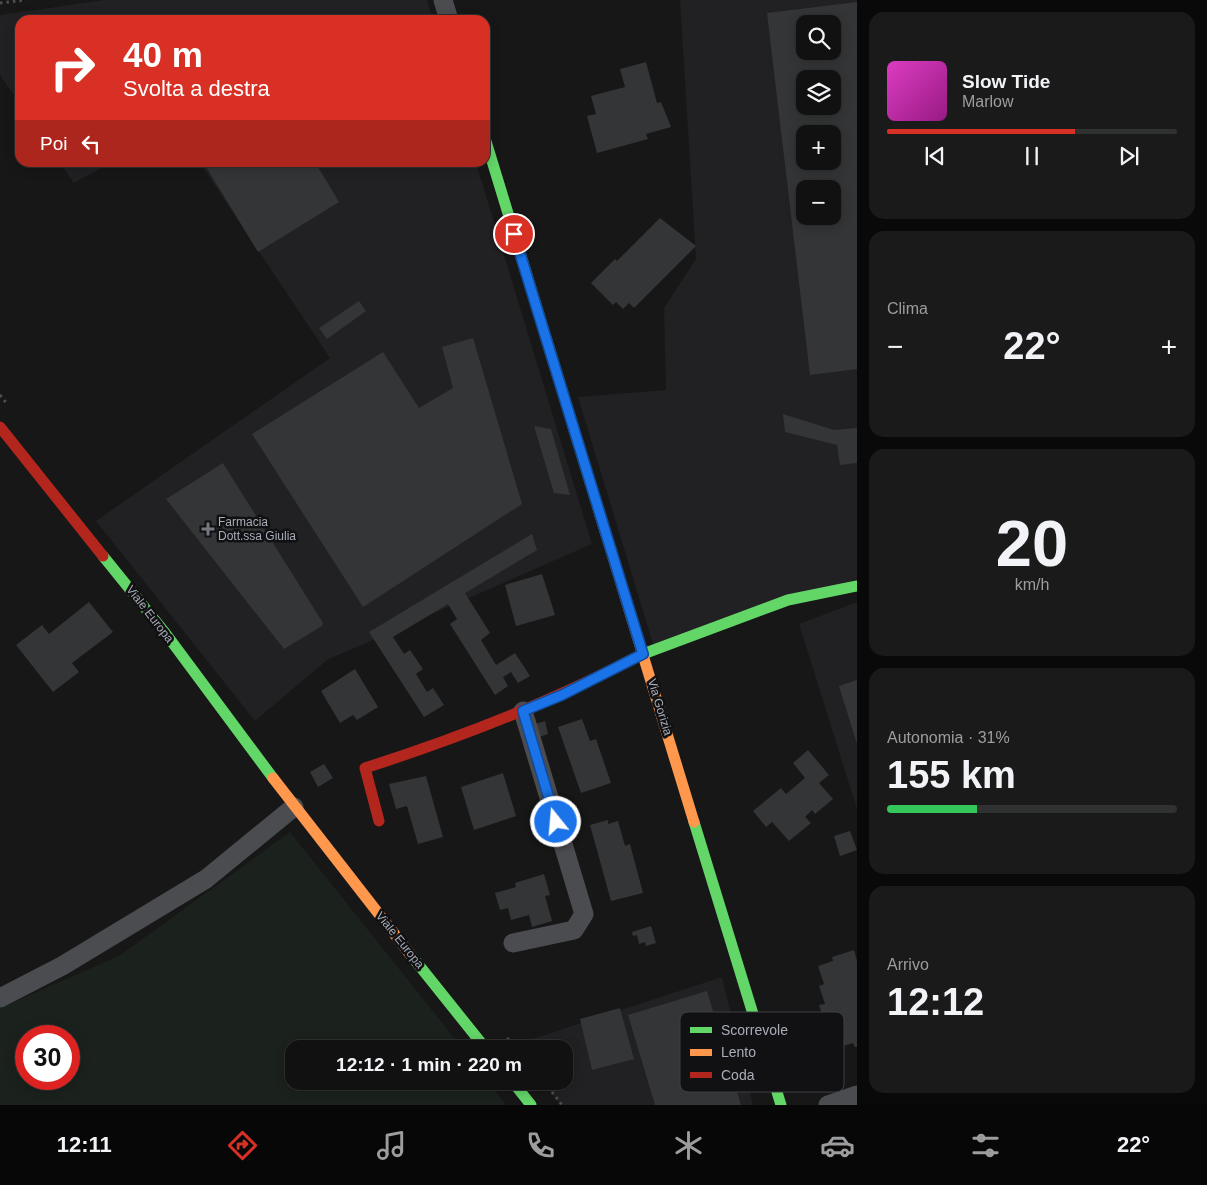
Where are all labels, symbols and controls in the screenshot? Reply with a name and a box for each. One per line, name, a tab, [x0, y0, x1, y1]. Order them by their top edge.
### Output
map controls	[796, 15, 841, 225]
button: search	[796, 15, 841, 60]
icon: right	[40, 35, 105, 100]
text: 40 m	[123, 35, 203, 74]
button: layers	[796, 70, 841, 115]
text: Slow Tide	[962, 71, 1050, 92]
text: Svolta a destra	[123, 76, 270, 101]
text: Marlow	[962, 93, 1014, 110]
button: +	[796, 125, 841, 170]
icon: left	[77, 130, 105, 158]
text: Poi	[40, 133, 67, 154]
icon: previous	[921, 142, 949, 170]
icon: pause	[1018, 142, 1046, 170]
icon: next	[1115, 142, 1143, 170]
button: −	[796, 180, 841, 225]
pin	[493, 213, 535, 255]
icon: arrive	[500, 220, 528, 248]
text: Clima	[887, 300, 928, 317]
text: 22°	[1003, 325, 1061, 367]
text: −	[887, 331, 903, 362]
text: +	[1161, 331, 1177, 362]
text: 20	[996, 507, 1068, 580]
place label: Farmacia Dott.ssa Giulia	[218, 515, 296, 543]
marker: Farmacia Dott.ssa Giulia	[202, 523, 214, 535]
text: km/h	[1015, 576, 1049, 593]
street label: Viale Europa	[123, 583, 177, 646]
street label: Via Gorizia	[645, 677, 675, 737]
text: Autonomia · 31%	[887, 729, 1010, 746]
text: 155 km	[887, 754, 1016, 796]
position arrow	[529, 795, 581, 847]
street label: Viale Europa	[373, 909, 427, 971]
text: Arrivo	[887, 956, 929, 973]
text: 12:12	[887, 981, 984, 1023]
legend	[680, 1012, 844, 1092]
text: Scorrevole	[721, 1022, 788, 1038]
speed limit sign: 30	[15, 1025, 80, 1090]
text: Lento	[721, 1044, 756, 1060]
text: 12:12 · 1 min · 220 m	[336, 1054, 522, 1075]
text: Coda	[721, 1067, 755, 1083]
icon: directions	[225, 1128, 260, 1163]
icon: music	[374, 1128, 409, 1163]
icon: phone	[523, 1128, 558, 1163]
icon: climate	[671, 1128, 706, 1163]
icon: car	[820, 1128, 855, 1163]
icon: filters	[968, 1128, 1003, 1163]
text: 12:11	[57, 1132, 112, 1157]
text: 22°	[1117, 1132, 1150, 1157]

